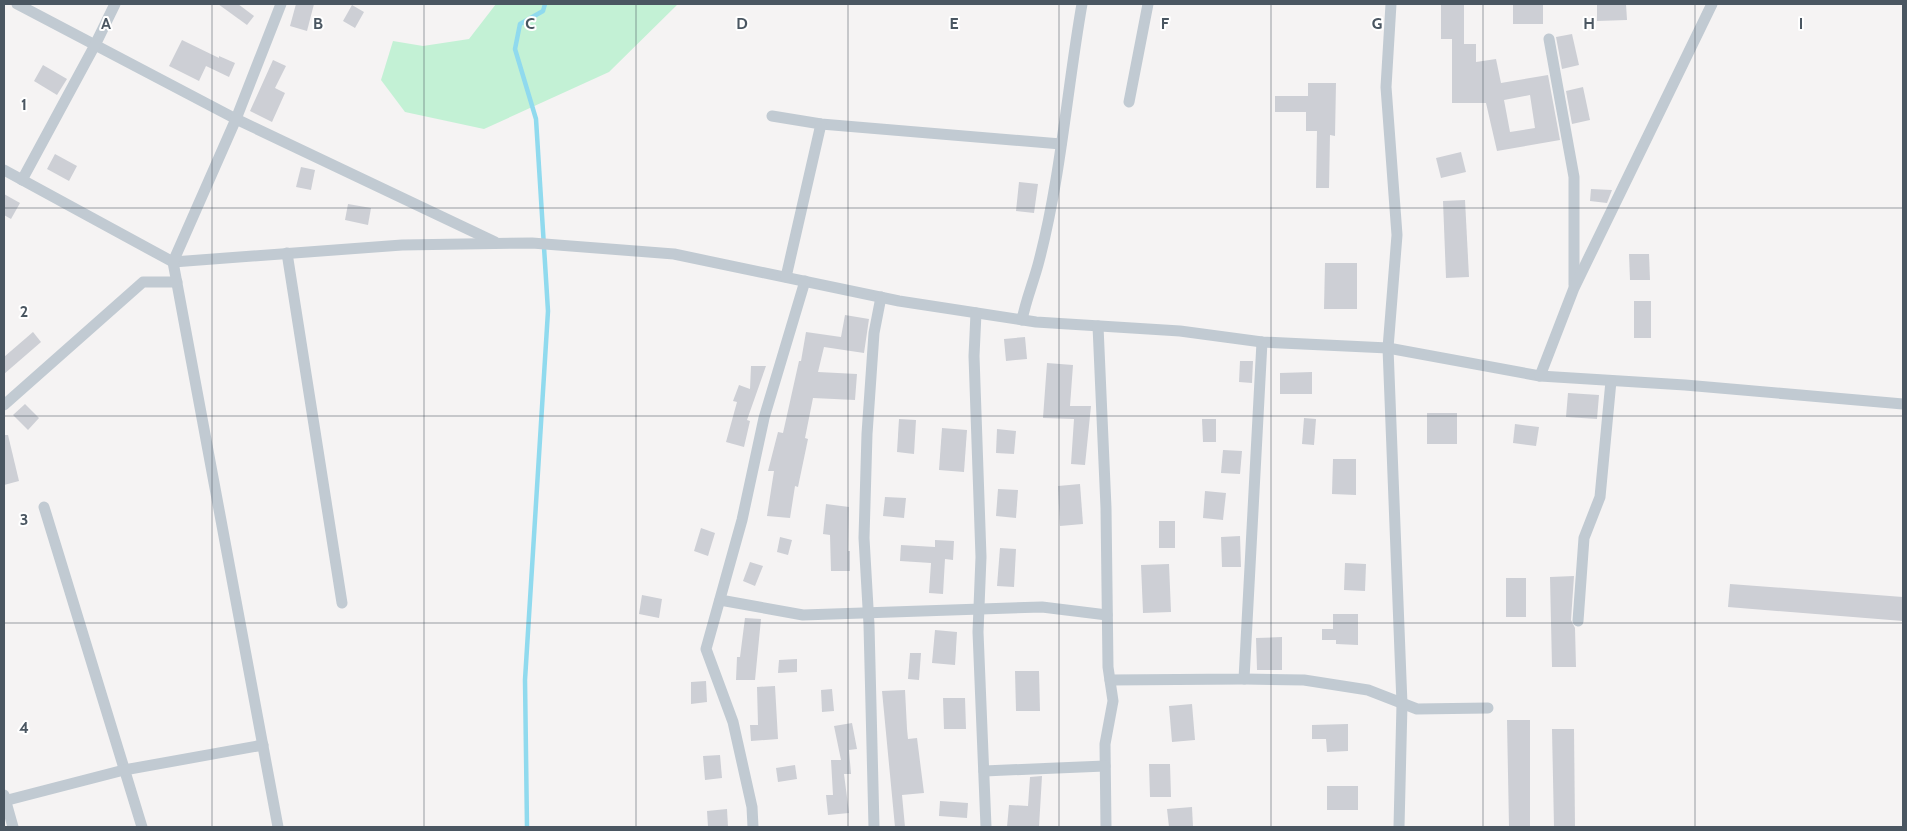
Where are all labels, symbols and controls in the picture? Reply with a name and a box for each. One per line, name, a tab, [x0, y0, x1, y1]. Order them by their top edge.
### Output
text: A	[101, 14, 111, 33]
text: B	[313, 14, 323, 33]
text: C	[525, 14, 535, 33]
text: D	[736, 14, 748, 33]
text: E	[949, 14, 959, 33]
text: F	[1161, 14, 1170, 33]
text: G	[1372, 14, 1382, 33]
text: H	[1583, 14, 1595, 33]
text: I	[1799, 14, 1803, 33]
text: 1	[21, 95, 27, 114]
text: 2	[20, 302, 28, 321]
text: 3	[20, 510, 28, 529]
text: 4	[19, 718, 29, 737]

